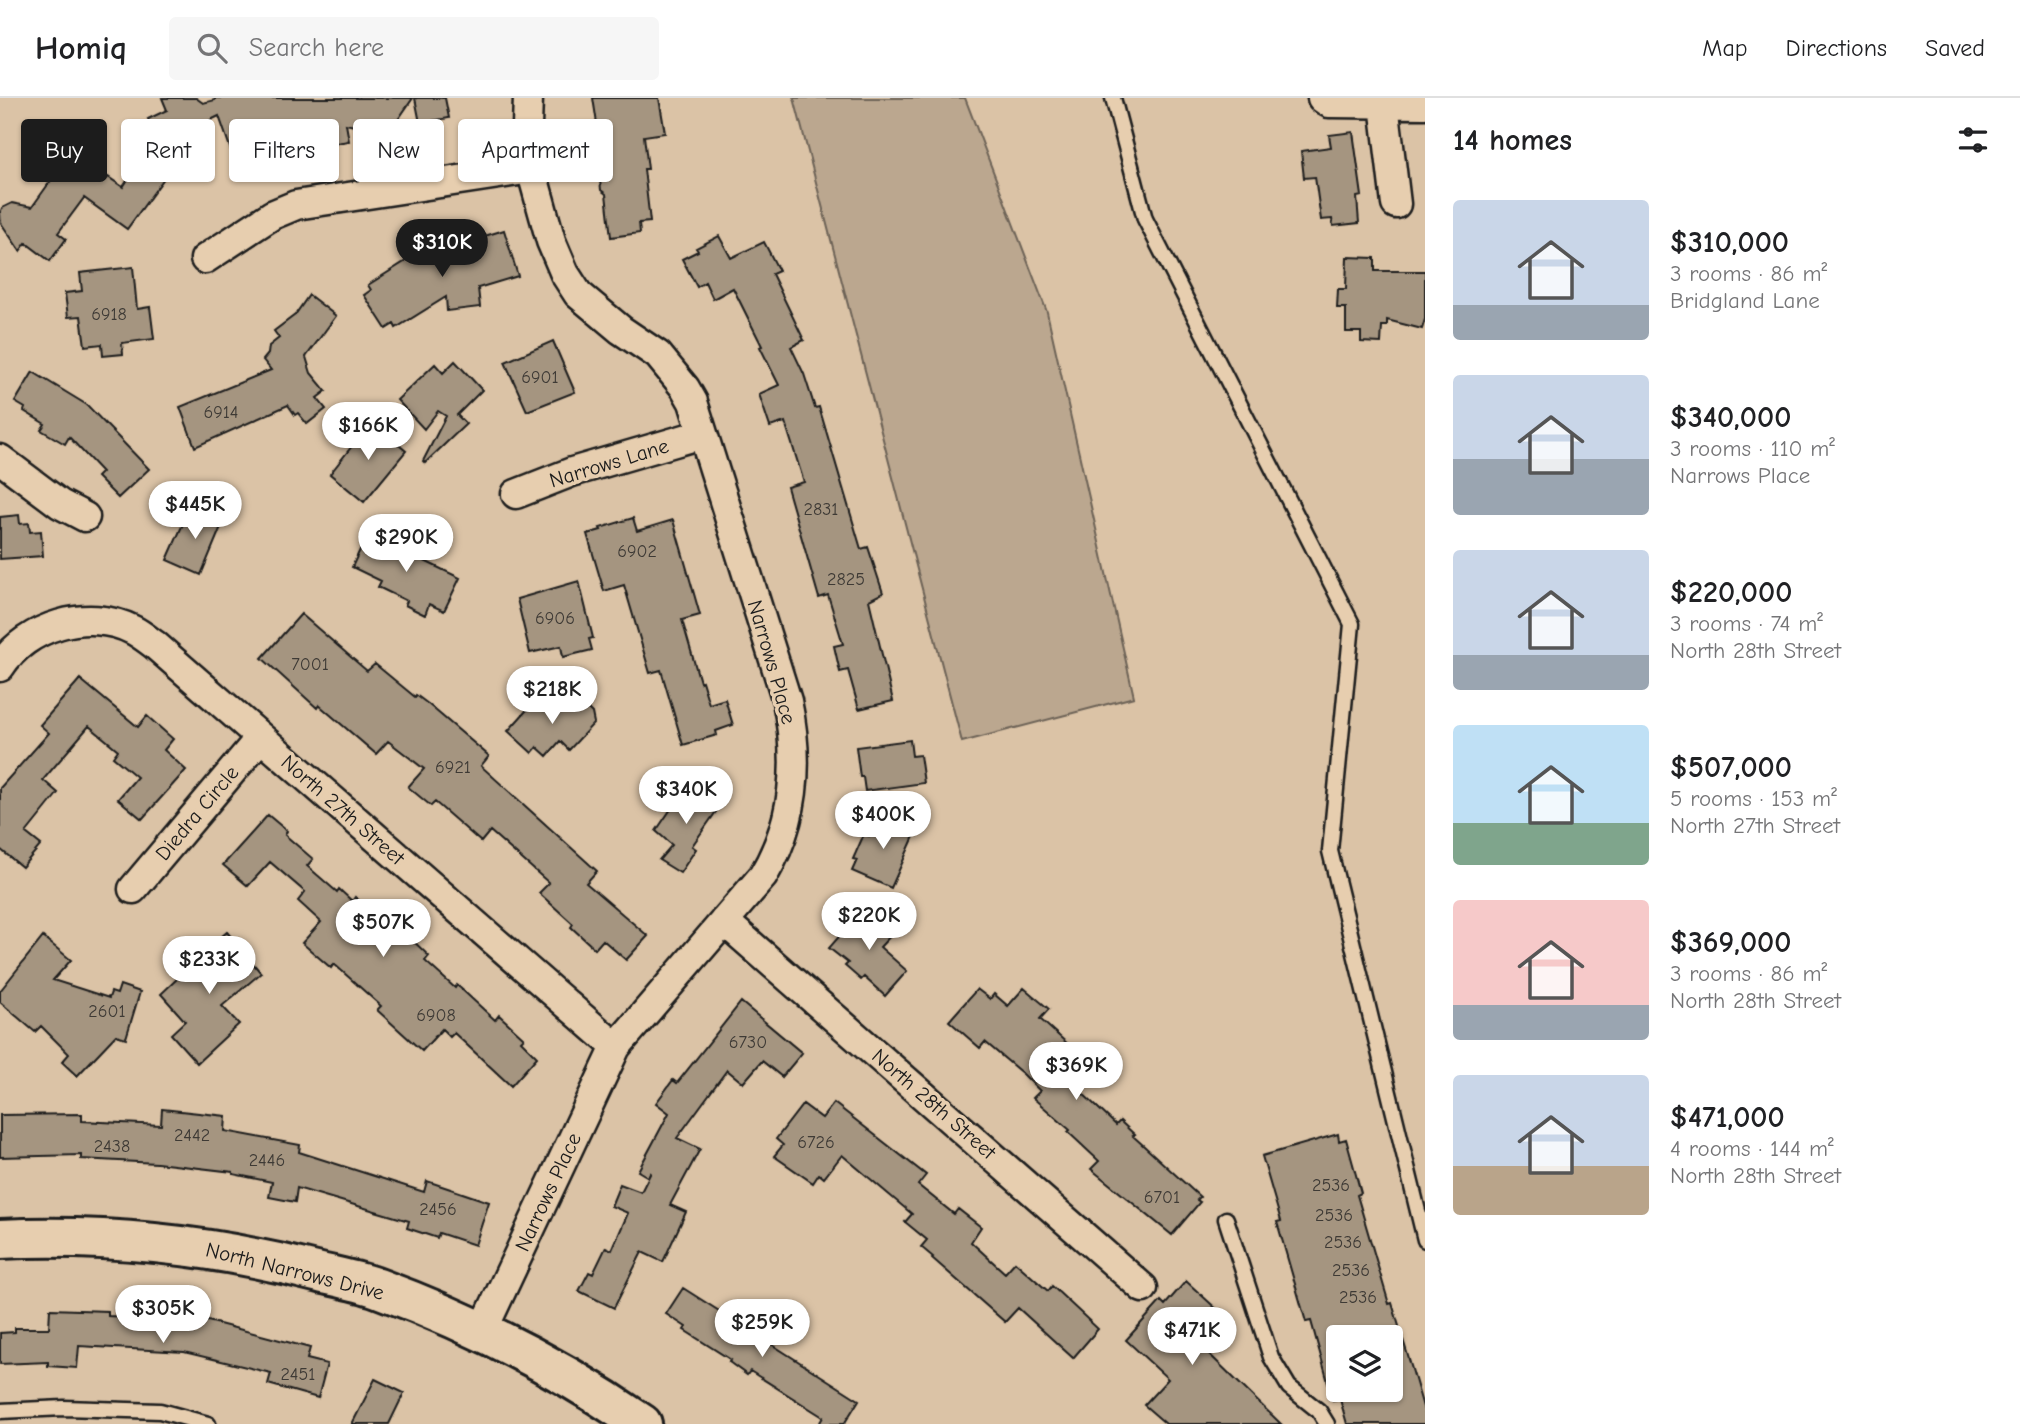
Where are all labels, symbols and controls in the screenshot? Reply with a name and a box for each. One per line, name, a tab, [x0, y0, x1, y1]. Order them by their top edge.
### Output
search box	[169, 17, 659, 80]
text: Homiq	[35, 29, 127, 67]
icon: search	[193, 29, 231, 67]
text: Search here	[249, 33, 384, 63]
text: Map	[1702, 34, 1748, 62]
text: Directions	[1786, 34, 1887, 62]
text: Saved	[1925, 34, 1985, 62]
chip: Buy	[21, 119, 107, 182]
chip: Rent	[121, 119, 215, 182]
chip: Filters	[229, 119, 339, 182]
chip: New	[353, 119, 444, 182]
chip: Apartment	[458, 119, 613, 182]
icon: filters	[1954, 121, 1992, 159]
text: 14 homes	[1453, 123, 1572, 158]
pin: $310K	[393, 220, 491, 279]
text: $310,000	[1670, 225, 1789, 260]
text: $310K	[412, 228, 472, 255]
icon: home	[1509, 228, 1593, 312]
text: 3 rooms · 86 m²	[1670, 260, 1827, 287]
text: Bridgland Lane	[1670, 287, 1820, 314]
house number: 6918	[91, 304, 127, 325]
house number: 6901	[521, 367, 559, 388]
text: $340,000	[1670, 400, 1791, 435]
house number: 6914	[203, 402, 239, 423]
pin: $166K	[319, 402, 417, 462]
icon: home	[1509, 403, 1593, 487]
text: $166K	[338, 411, 398, 438]
street label: Narrows Lane	[547, 433, 671, 493]
text: 3 rooms · 110 m²	[1670, 435, 1835, 462]
text: Narrows Place	[1670, 462, 1810, 489]
pin: $445K	[146, 482, 244, 541]
text: $445K	[165, 490, 225, 517]
house number: 2831	[804, 499, 838, 520]
pin: $290K	[357, 514, 455, 574]
text: $290K	[374, 523, 438, 550]
house number: 6902	[617, 541, 657, 562]
house number: 2825	[827, 569, 865, 590]
text: $220,000	[1670, 575, 1792, 610]
icon: home	[1509, 578, 1593, 662]
street label: Narrows Place	[743, 597, 801, 727]
house number: 6906	[535, 608, 575, 629]
text: 3 rooms · 74 m²	[1670, 610, 1823, 637]
text: North 28th Street	[1670, 637, 1841, 664]
house number: 7001	[291, 654, 329, 675]
pin: $218K	[503, 666, 601, 726]
text: $218K	[522, 675, 582, 702]
street label: North 27th Street	[277, 750, 410, 871]
text: $507,000	[1670, 750, 1792, 785]
icon: home	[1509, 753, 1593, 837]
house number: 6921	[435, 757, 471, 778]
street label: Diedra Circle	[151, 761, 243, 865]
pin: $340K	[637, 766, 735, 826]
text: $340K	[655, 775, 717, 802]
text: 5 rooms · 153 m²	[1670, 785, 1837, 812]
pin: $400K	[834, 792, 932, 851]
text: $400K	[851, 800, 915, 827]
text: North 27th Street	[1670, 812, 1840, 839]
pin: $220K	[820, 892, 918, 952]
pin: $507K	[334, 900, 432, 959]
text: $220K	[838, 901, 900, 928]
text: $507K	[352, 908, 414, 935]
text: $369,000	[1670, 925, 1791, 960]
icon: home	[1509, 928, 1593, 1012]
pin: $233K	[160, 936, 258, 996]
text: $233K	[179, 945, 239, 972]
text: 3 rooms · 86 m²	[1670, 960, 1827, 987]
text: North 28th Street	[1670, 987, 1841, 1014]
house number: 2601	[88, 1001, 126, 1022]
house number: 6908	[416, 1005, 456, 1026]
house number: 6730	[729, 1032, 767, 1053]
pin: $369K	[1027, 1042, 1125, 1102]
street label: North 28th Street	[867, 1044, 1002, 1165]
text: $369K	[1045, 1051, 1107, 1078]
text: $471,000	[1670, 1100, 1785, 1135]
icon: home	[1509, 1103, 1593, 1187]
house number: 2442	[174, 1125, 210, 1146]
street label: Narrows Place	[510, 1129, 586, 1255]
house number: 6726	[797, 1132, 835, 1153]
text: 4 rooms · 144 m²	[1670, 1135, 1834, 1162]
house number: 2438	[94, 1136, 130, 1157]
house number: 2446	[249, 1150, 285, 1171]
text: North 28th Street	[1670, 1162, 1841, 1189]
house number: 2536	[1312, 1175, 1350, 1196]
house number: 6701	[1144, 1187, 1180, 1208]
house number: 2456	[419, 1199, 457, 1220]
house number: 2536	[1315, 1205, 1353, 1226]
house number: 2536	[1324, 1232, 1362, 1253]
street label: North Narrows Drive	[203, 1237, 387, 1305]
house number: 2536	[1332, 1260, 1370, 1281]
pin: $305K	[114, 1286, 212, 1345]
house number: 2536	[1339, 1287, 1377, 1308]
text: $305K	[131, 1294, 195, 1321]
pin: $259K	[713, 1300, 811, 1359]
text: $259K	[731, 1308, 793, 1335]
pin: $471K	[1143, 1308, 1241, 1367]
text: $471K	[1164, 1316, 1220, 1343]
map controls	[1326, 1325, 1403, 1402]
button: layers	[1326, 1325, 1403, 1402]
house number: 2451	[281, 1364, 315, 1385]

